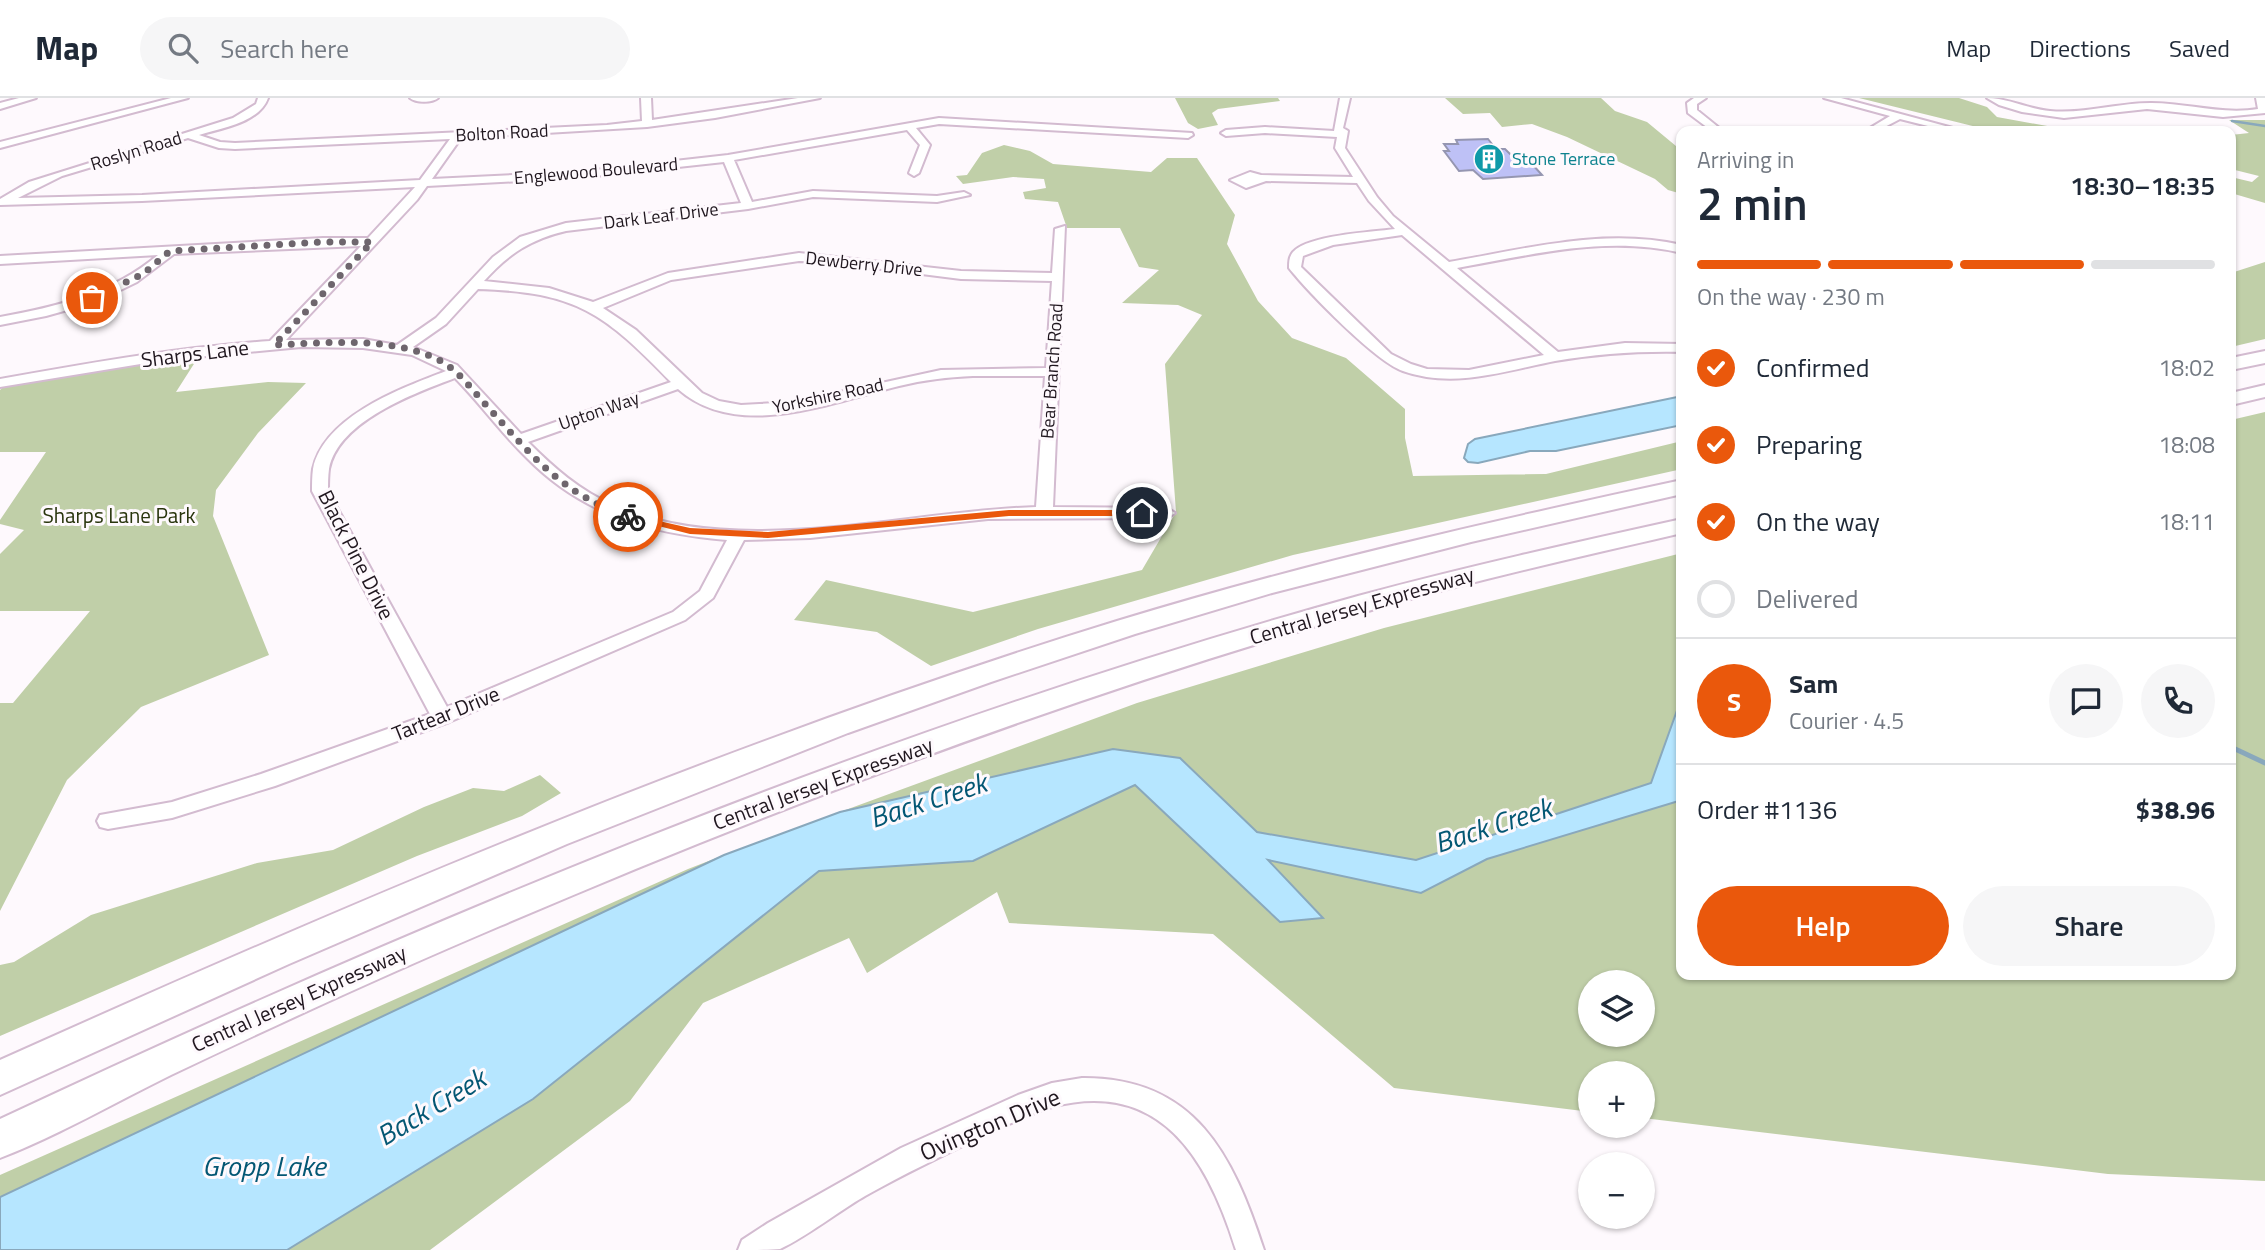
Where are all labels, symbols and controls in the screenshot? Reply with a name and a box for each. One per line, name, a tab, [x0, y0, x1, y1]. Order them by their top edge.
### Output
search box	[140, 17, 630, 80]
text: Map	[35, 23, 98, 73]
icon: search	[164, 29, 202, 67]
text: Search here	[220, 29, 349, 68]
text: Map	[1946, 30, 1991, 66]
text: Directions	[2029, 30, 2131, 66]
text: Saved	[2169, 30, 2230, 66]
street label: Bolton Road	[455, 117, 549, 148]
street label: Roslyn Road	[87, 124, 185, 177]
building icon: Stone Terrace	[1472, 142, 1506, 176]
text: Arriving in	[1697, 142, 1794, 177]
place label: Stone Terrace	[1512, 145, 1615, 172]
street label: Englewood Boulevard	[513, 150, 679, 191]
text: 18:30–18:35	[2070, 166, 2215, 205]
text: 2 min	[1697, 168, 1808, 238]
street label: Dark Leaf Drive	[602, 195, 720, 236]
street label: Dewberry Drive	[804, 244, 924, 283]
pin	[62, 268, 122, 328]
icon: bag	[73, 279, 111, 317]
text: On the way · 230 m	[1697, 279, 1885, 314]
street label: Bear Branch Road	[1033, 302, 1070, 440]
street label: Sharps Lane	[139, 331, 251, 375]
text: Confirmed	[1756, 348, 1870, 387]
icon: check	[1697, 349, 1735, 387]
text: 18:02	[2158, 350, 2215, 385]
street label: Yorkshire Road	[770, 371, 886, 420]
street label: Upton Way	[555, 384, 643, 437]
text: Preparing	[1756, 425, 1862, 464]
icon: check	[1697, 426, 1735, 464]
text: 18:08	[2158, 427, 2215, 462]
courier	[593, 482, 663, 552]
pin	[1112, 483, 1172, 543]
street label: Black Pine Drive	[310, 484, 403, 625]
icon: home	[1123, 494, 1161, 532]
icon: bike	[609, 498, 647, 536]
park label: Sharps Lane Park	[42, 499, 196, 531]
text: On the way	[1756, 502, 1880, 541]
icon: check	[1697, 503, 1735, 541]
text: 18:11	[2158, 504, 2215, 539]
street label: Central Jersey Expressway	[1246, 558, 1478, 652]
text: Delivered	[1756, 579, 1859, 618]
text: Sam	[1789, 664, 1838, 703]
button: chat	[2049, 664, 2123, 738]
button: phone	[2141, 664, 2215, 738]
street label: Tartear Drive	[387, 677, 504, 749]
text: S	[1727, 682, 1741, 721]
text: Courier · 4.5	[1789, 703, 1904, 738]
street label: Central Jersey Expressway	[708, 728, 937, 838]
water label: Back Creek	[864, 759, 995, 839]
water label: Back Creek	[1429, 784, 1560, 864]
text: Order #1136	[1697, 790, 1837, 829]
text: $38.96	[2136, 790, 2215, 829]
button: Help	[1697, 886, 1949, 966]
button: Share	[1963, 886, 2215, 966]
street label: Central Jersey Expressway	[186, 936, 411, 1060]
map controls	[1578, 970, 1655, 1229]
button: layers	[1578, 970, 1655, 1047]
water label: Back Creek	[368, 1055, 497, 1156]
button: +	[1578, 1061, 1655, 1138]
street label: Ovington Drive	[914, 1078, 1066, 1170]
water label: Gropp Lake	[202, 1144, 328, 1187]
button: −	[1578, 1152, 1655, 1229]

